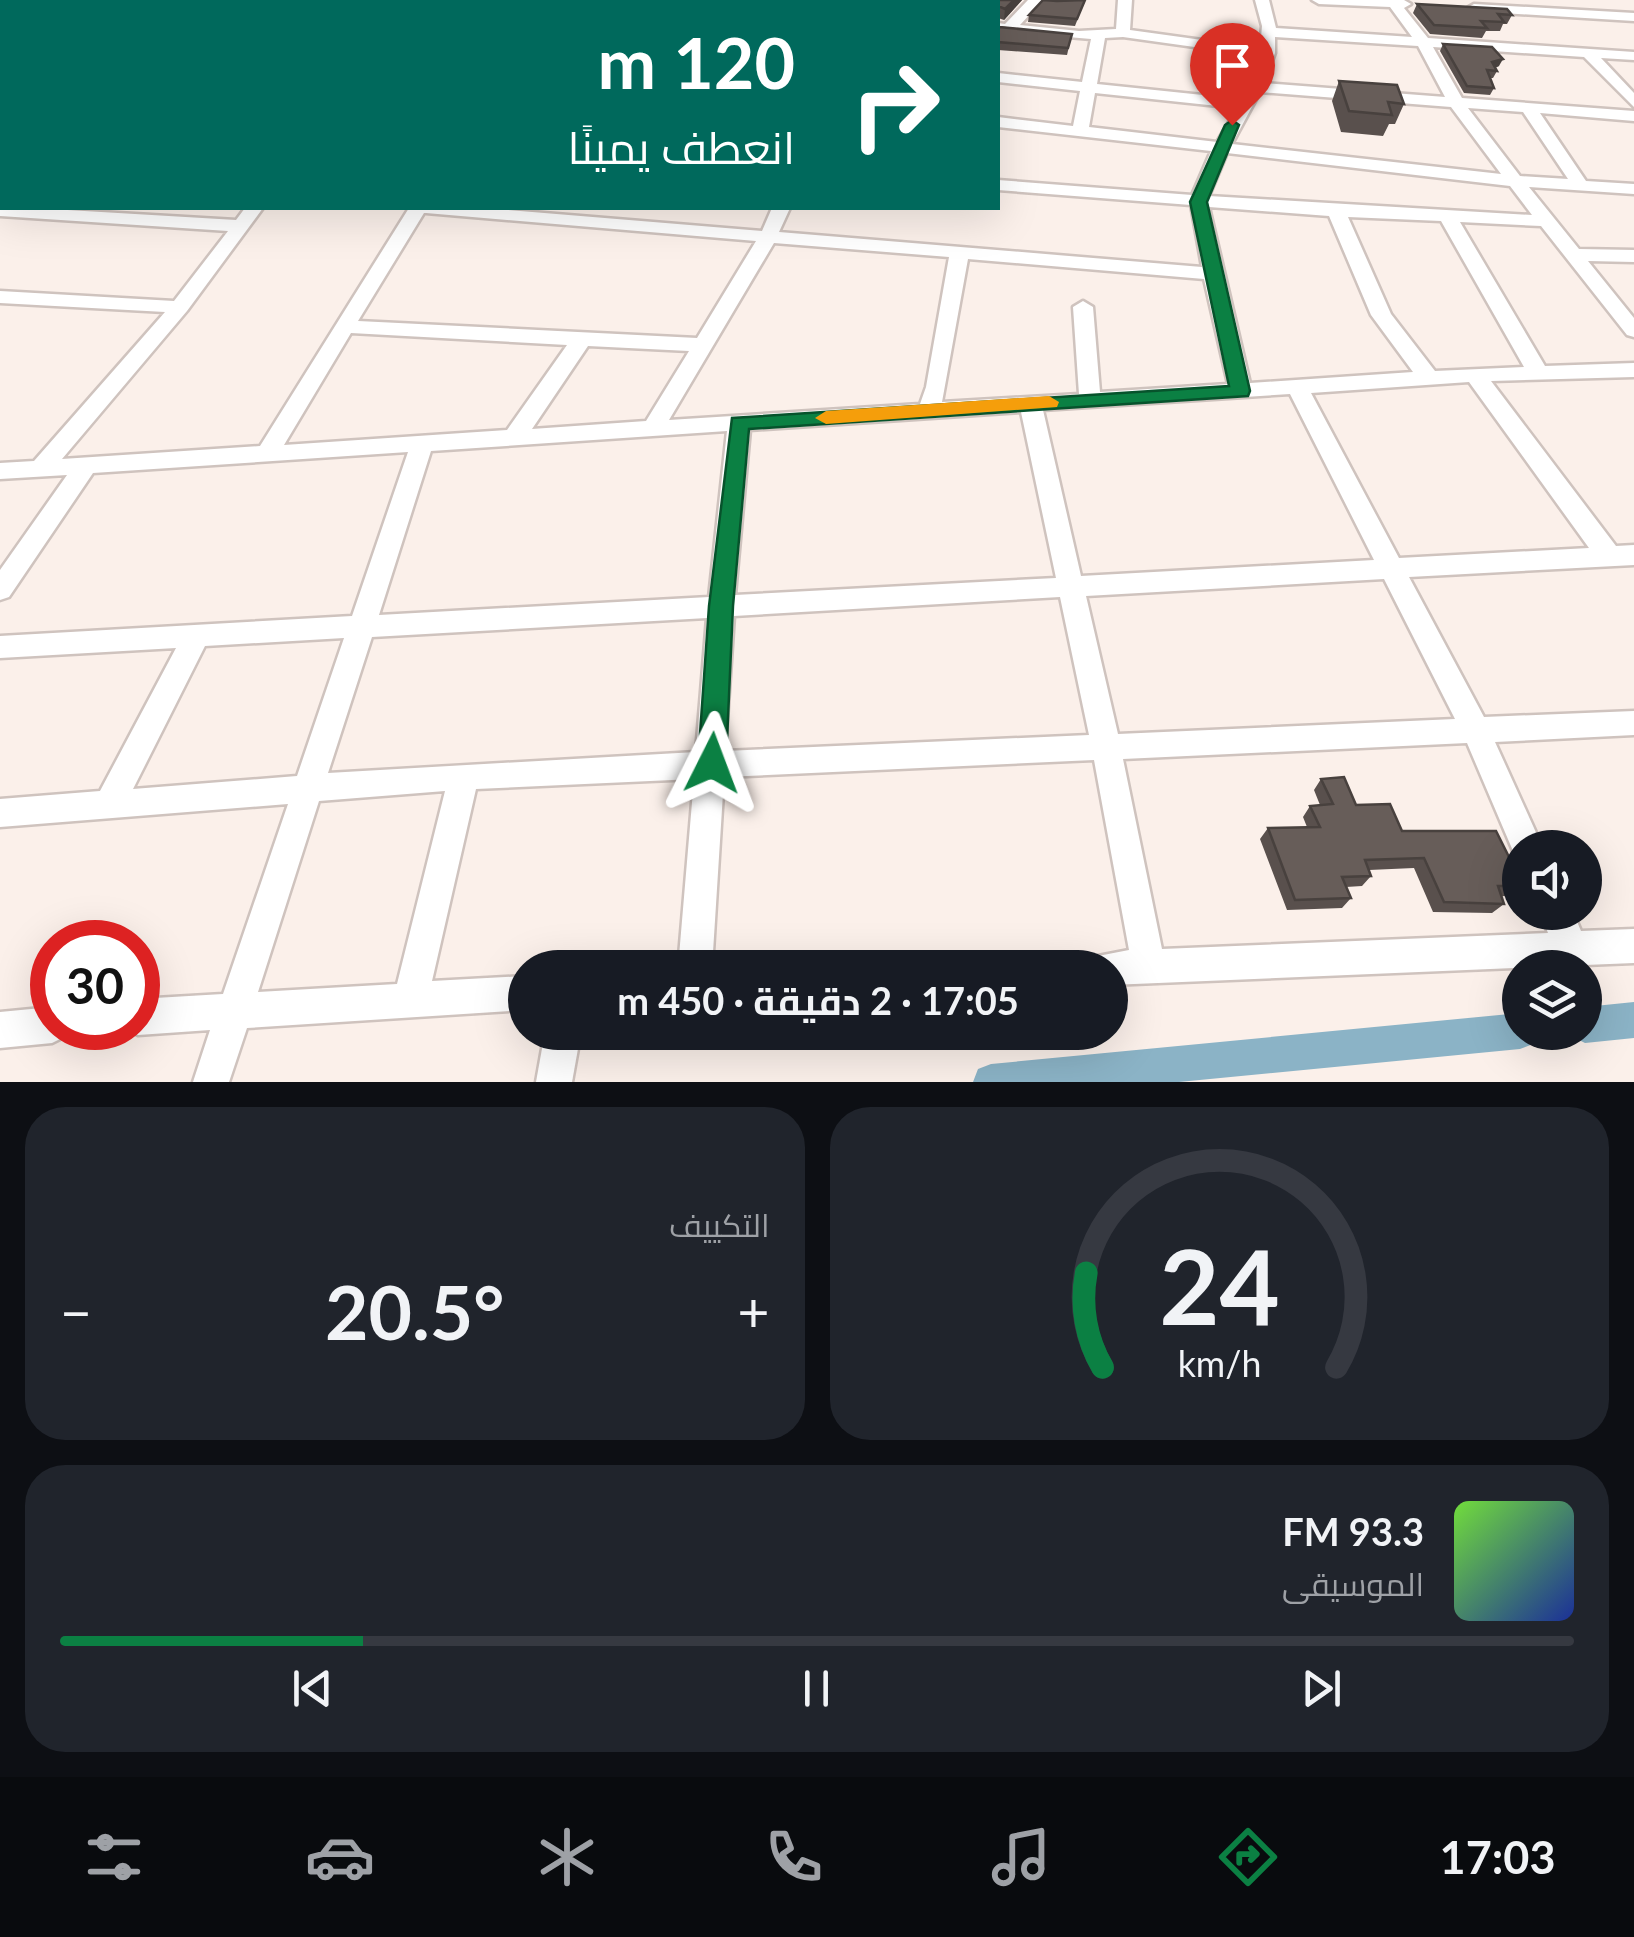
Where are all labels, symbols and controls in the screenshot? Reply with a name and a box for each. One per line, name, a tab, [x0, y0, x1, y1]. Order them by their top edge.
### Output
text: 120 m	[598, 20, 795, 104]
pin	[1190, 23, 1275, 126]
icon: arrive	[1205, 38, 1260, 93]
icon: right	[830, 40, 960, 170]
text: انعطف يمينًا	[567, 120, 795, 174]
position arrow	[660, 711, 764, 815]
map controls	[1502, 830, 1602, 1050]
button: sound	[1502, 830, 1602, 930]
speed limit sign: 30	[30, 920, 160, 1050]
button: layers	[1502, 950, 1602, 1050]
text: 17:05 · 2 دقيقة · 450 m	[617, 977, 1019, 1023]
text: التكييف	[669, 1205, 770, 1244]
text: 24	[1159, 1222, 1280, 1347]
text: 20.5°	[325, 1266, 504, 1356]
text: −	[60, 1278, 92, 1344]
text: +	[738, 1278, 769, 1344]
text: km/h	[1177, 1342, 1261, 1385]
text: 93.3 FM	[1282, 1508, 1424, 1554]
text: الموسيقى	[1282, 1564, 1424, 1603]
icon: previous	[285, 1661, 340, 1716]
icon: pause	[789, 1661, 844, 1716]
icon: next	[1294, 1661, 1349, 1716]
icon: filters	[79, 1822, 149, 1892]
icon: car	[305, 1822, 375, 1892]
icon: climate	[532, 1822, 602, 1892]
icon: phone	[759, 1822, 829, 1892]
icon: music	[986, 1822, 1056, 1892]
icon: directions	[1213, 1822, 1283, 1892]
text: 17:03	[1440, 1830, 1556, 1884]

